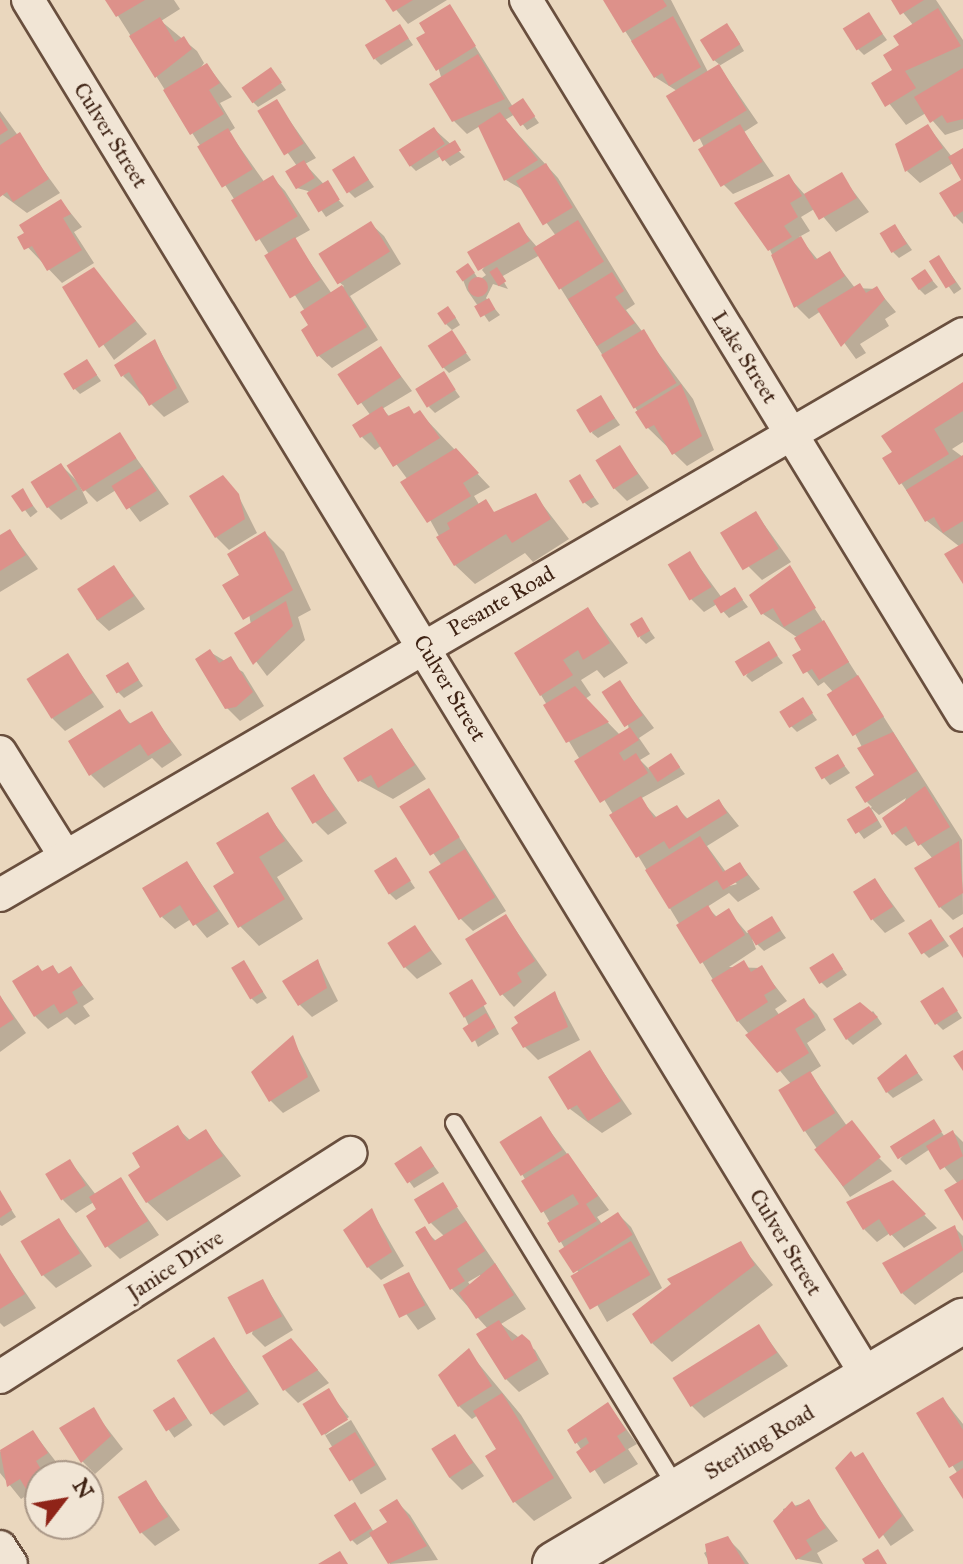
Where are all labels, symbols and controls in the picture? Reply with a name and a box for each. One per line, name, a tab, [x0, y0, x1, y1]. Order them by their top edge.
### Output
street label: Culver Street	[68, 77, 154, 193]
street label: Lake Street	[706, 306, 784, 408]
street label: Pesante Road	[443, 560, 559, 642]
street label: Culver Street	[408, 630, 492, 746]
street label: Culver Street	[744, 1184, 828, 1300]
street label: Janice Drive	[122, 1224, 228, 1306]
street label: Sterling Road	[699, 1399, 819, 1485]
north arrow	[24, 1460, 104, 1540]
text: N	[67, 1473, 100, 1503]

